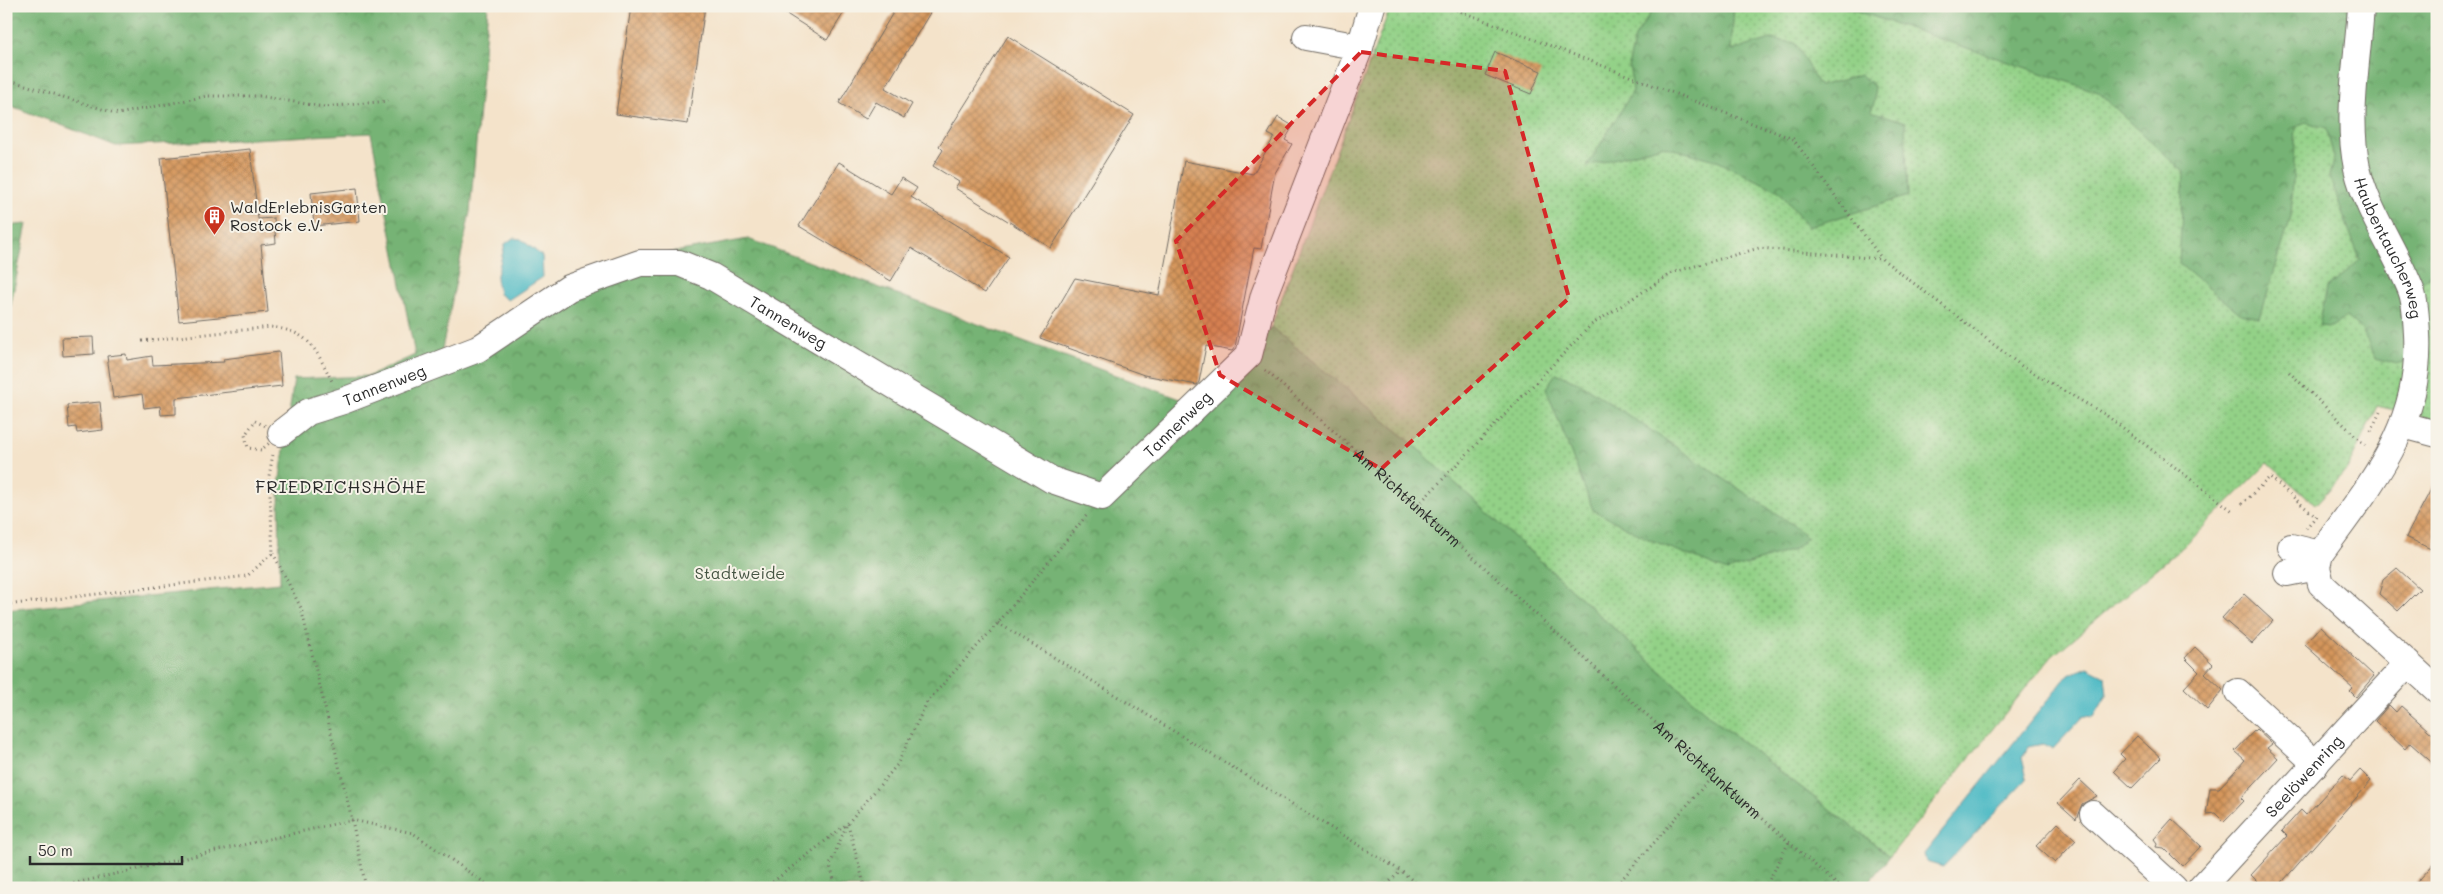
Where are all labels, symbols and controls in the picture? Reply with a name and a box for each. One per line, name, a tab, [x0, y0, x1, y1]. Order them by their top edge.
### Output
street label: Haubentaucherweg	[2350, 174, 2427, 319]
place label: WaldErlebnisGarten Rostock e.V.	[230, 196, 387, 235]
building icon: WaldErlebnisGarten Rostock e.V.	[202, 204, 226, 235]
street label: Tannenweg	[746, 290, 831, 353]
street label: Tannenweg	[340, 359, 428, 410]
street label: Tannenweg	[1139, 386, 1216, 462]
street label: Am Richtfunkturm	[1349, 443, 1466, 551]
district label: FRIEDRICHSHÖHE	[255, 474, 427, 498]
park label: Stadtweide	[695, 562, 785, 583]
street label: Am Richtfunkturm	[1649, 715, 1766, 823]
street label: Seelöwenring	[2260, 730, 2347, 821]
scale bar	[30, 834, 182, 866]
text: 50 m	[38, 840, 73, 860]

